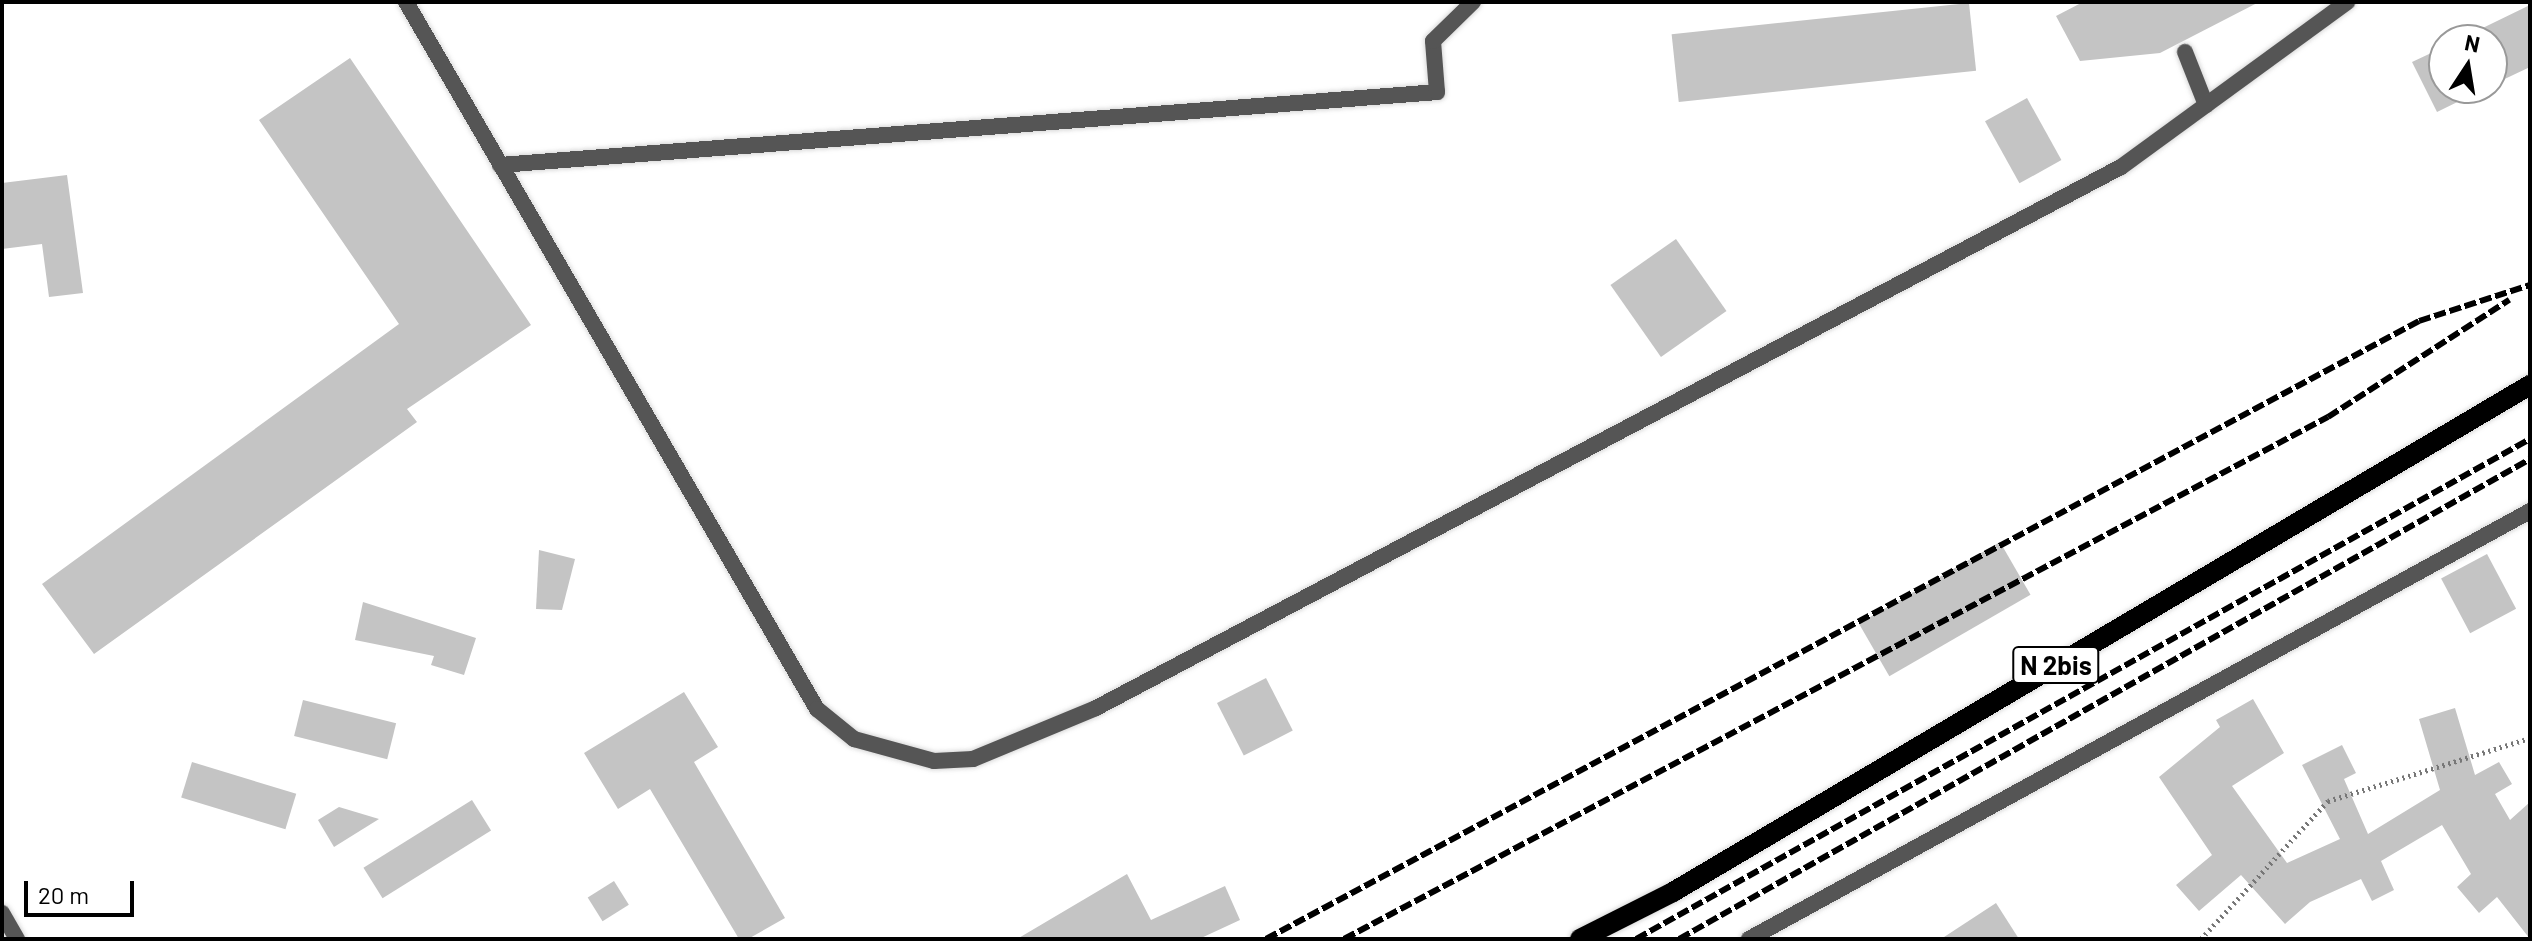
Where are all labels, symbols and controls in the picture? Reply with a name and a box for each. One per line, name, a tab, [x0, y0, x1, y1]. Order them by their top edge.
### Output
north arrow	[2428, 24, 2508, 104]
text: N	[2463, 28, 2482, 57]
road number: N 2bis	[2012, 643, 2100, 687]
scale bar	[28, 865, 138, 915]
text: 20 m	[38, 880, 89, 909]

